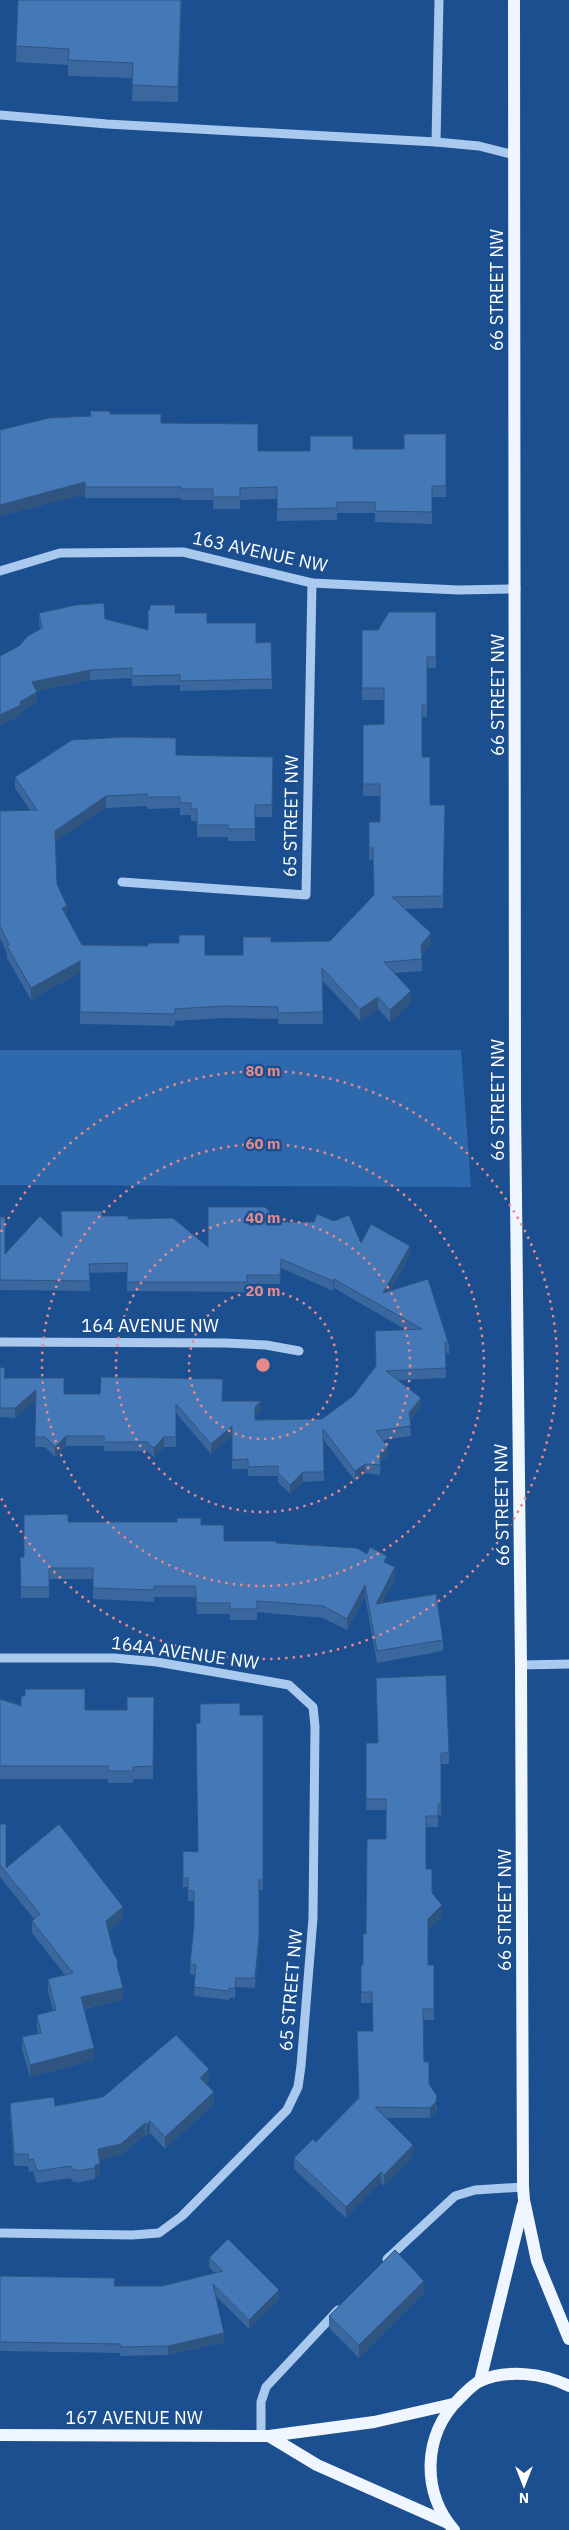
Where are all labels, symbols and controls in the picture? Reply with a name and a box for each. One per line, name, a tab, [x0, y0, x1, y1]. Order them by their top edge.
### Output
street label: 66 STREET NW	[485, 229, 508, 351]
street label: 163 AVENUE NW	[191, 526, 330, 577]
street label: 66 STREET NW	[486, 634, 509, 756]
street label: 65 STREET NW	[278, 755, 303, 877]
street label: 66 STREET NW	[486, 1039, 509, 1161]
text: 80 m	[246, 1061, 280, 1080]
text: 60 m	[246, 1134, 280, 1153]
text: 40 m	[246, 1208, 280, 1227]
text: 20 m	[246, 1281, 280, 1300]
street label: 164 AVENUE NW	[81, 1314, 219, 1337]
centre of rings	[254, 1356, 272, 1374]
street label: 66 STREET NW	[489, 1444, 514, 1566]
street label: 164A AVENUE NW	[110, 1631, 260, 1674]
street label: 66 STREET NW	[493, 1849, 516, 1971]
street label: 65 STREET NW	[274, 1928, 307, 2052]
street label: 167 AVENUE NW	[65, 2406, 203, 2429]
north arrow	[499, 2460, 549, 2510]
text: N	[519, 2489, 529, 2507]

